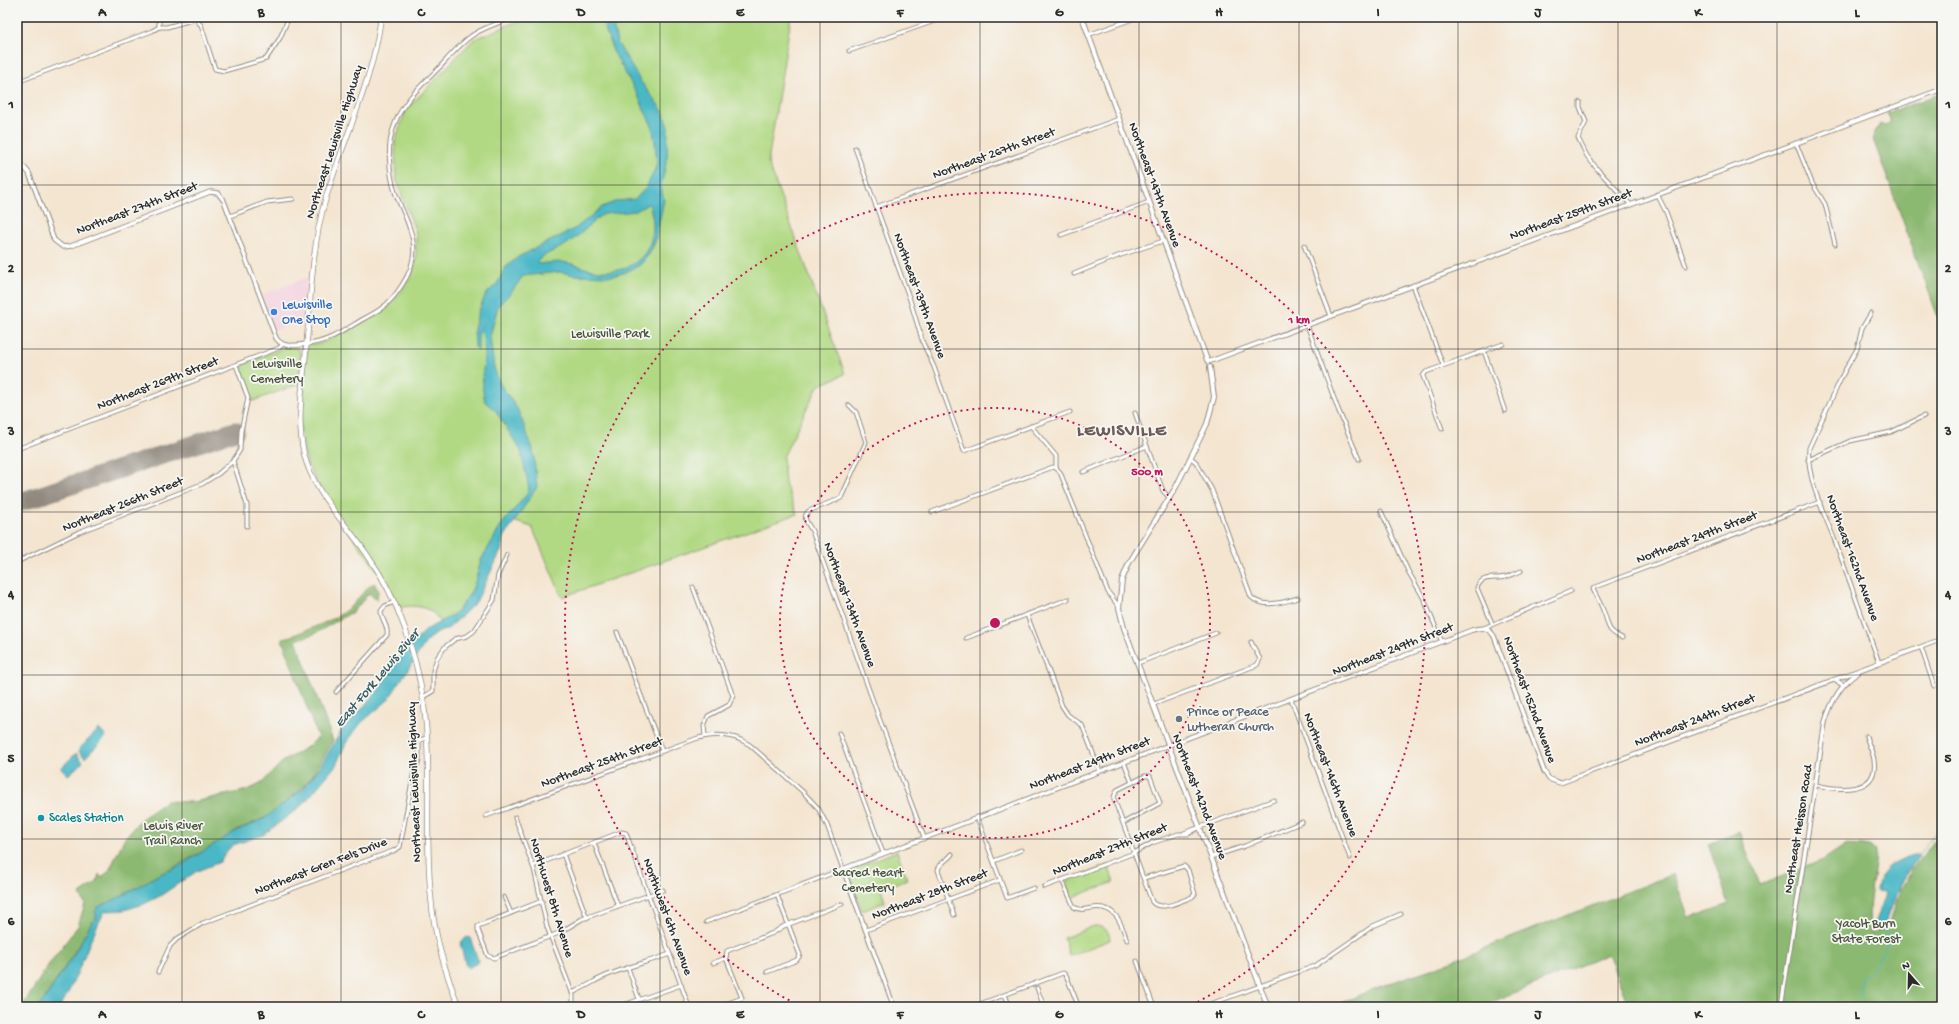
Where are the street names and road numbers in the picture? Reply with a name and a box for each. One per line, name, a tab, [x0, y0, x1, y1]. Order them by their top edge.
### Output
street label: Northeast Lewisville Highway	[303, 63, 367, 221]
street label: Northeast 147th Avenue	[1124, 120, 1184, 250]
street label: Northeast 267th Street	[931, 124, 1059, 183]
street label: Northeast 274th Street	[74, 178, 201, 239]
street label: Northeast 259th Street	[1508, 185, 1636, 244]
street label: Northeast 139th Avenue	[889, 231, 949, 361]
street label: Northeast 269th Street	[95, 353, 222, 414]
street label: Northeast 266th Street	[60, 473, 187, 536]
street label: Northeast 162nd Avenue	[1822, 493, 1882, 624]
street label: Northeast 249th Street	[1634, 507, 1761, 568]
street label: Northeast 134th Avenue	[819, 540, 879, 670]
street label: Northeast 249th Street	[1330, 619, 1457, 680]
street label: Northeast 152nd Avenue	[1499, 635, 1559, 766]
street label: Northeast 244th Street	[1633, 690, 1759, 751]
street label: Northeast Lewisville Highway	[405, 701, 425, 863]
street label: Northeast 146th Avenue	[1299, 711, 1361, 839]
street label: Northeast 142nd Avenue	[1168, 732, 1230, 862]
street label: Northeast 254th Street	[539, 733, 667, 792]
street label: Northeast 249th Street	[1027, 733, 1154, 794]
street label: Northeast Heisson Road	[1781, 762, 1817, 894]
street label: Northeast 27th Street	[1050, 819, 1171, 880]
street label: Northeast Gren Fels Drive	[253, 835, 390, 899]
street label: Northwest 8th Avenue	[526, 837, 576, 960]
street label: Northwest 6th Avenue	[639, 857, 695, 978]
street label: Northeast 28th Street	[870, 865, 992, 924]

